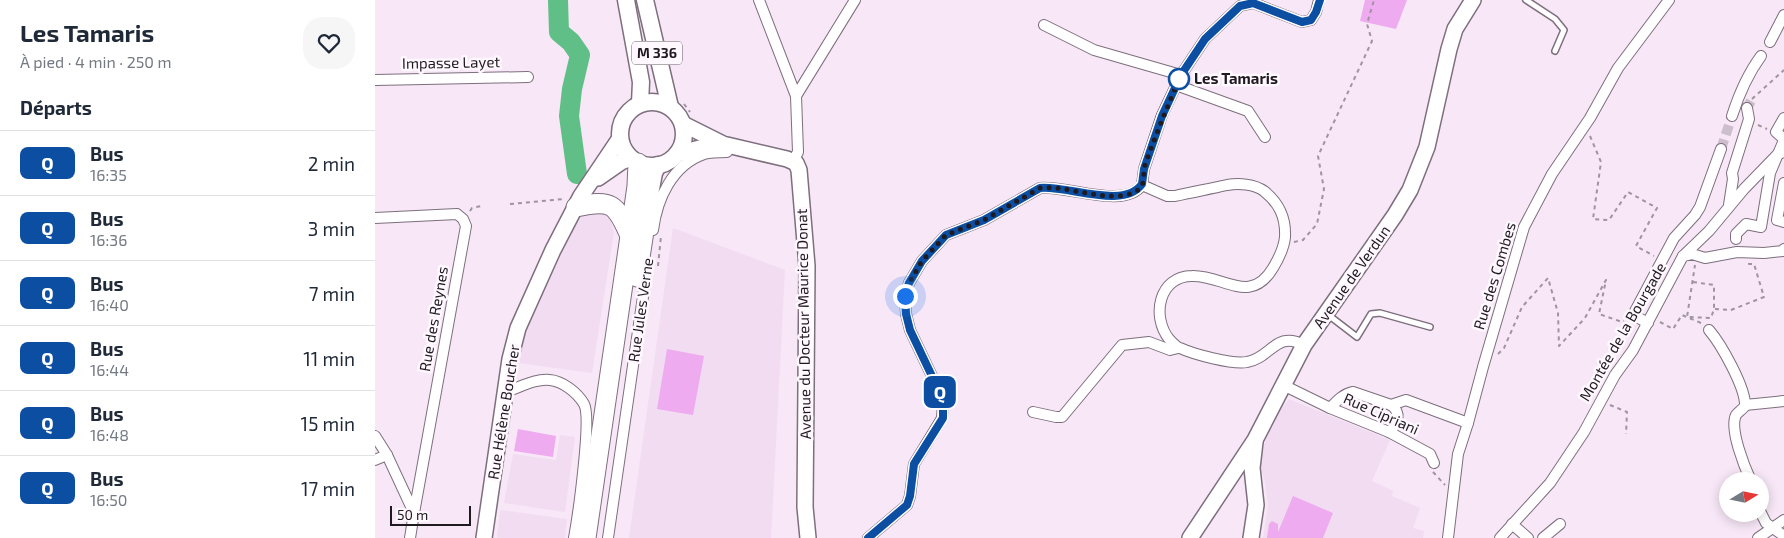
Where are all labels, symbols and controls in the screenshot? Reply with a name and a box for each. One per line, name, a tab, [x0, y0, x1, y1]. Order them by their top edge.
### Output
button: heart	[303, 17, 355, 69]
text: Les Tamaris	[20, 18, 154, 47]
road number: M 336	[632, 42, 682, 64]
text: À pied · 4 min · 250 m	[20, 52, 171, 71]
street label: Impasse Layet	[402, 52, 501, 72]
marker: Les Tamaris	[1168, 68, 1190, 90]
place label: Les Tamaris	[1194, 69, 1278, 87]
text: Départs	[20, 96, 92, 119]
text: Bus	[90, 142, 124, 165]
text: Q	[41, 152, 54, 174]
text: 2 min	[308, 152, 355, 175]
text: 16:35	[90, 165, 127, 184]
text: Bus	[90, 207, 124, 230]
street label: Avenue du Docteur Maurice Donat	[792, 208, 814, 440]
text: Q	[41, 217, 54, 239]
text: 3 min	[308, 217, 355, 240]
street label: Rue des Combes	[1469, 220, 1519, 332]
street label: Avenue de Verdun	[1309, 221, 1393, 331]
text: 16:36	[90, 230, 127, 249]
street label: Rue Jules Verne	[624, 257, 656, 363]
street label: Montée de la Bourgade	[1575, 259, 1669, 404]
street label: Rue des Reynes	[415, 265, 451, 373]
text: Bus	[90, 272, 124, 295]
text: Q	[41, 282, 54, 304]
text: 7 min	[309, 282, 355, 305]
your location	[893, 284, 918, 309]
text: 16:40	[90, 295, 129, 314]
text: Bus	[90, 337, 124, 360]
street label: Rue Hélène Boucher	[483, 343, 523, 481]
text: Q	[41, 347, 54, 369]
text: 11 min	[303, 347, 355, 370]
text: 16:44	[90, 360, 129, 379]
line badge: Q	[924, 376, 956, 408]
text: Q	[934, 381, 946, 403]
street label: Rue Cipriani	[1341, 388, 1422, 438]
text: Bus	[90, 402, 124, 425]
text: Q	[41, 412, 54, 434]
text: 15 min	[301, 412, 355, 435]
text: 16:48	[90, 425, 129, 444]
text: Bus	[90, 467, 124, 490]
north arrow	[1719, 472, 1769, 522]
map controls	[1719, 472, 1769, 522]
text: Q	[41, 477, 54, 499]
text: 17 min	[301, 477, 355, 500]
text: 16:50	[90, 490, 128, 509]
scale bar	[390, 503, 471, 526]
text: 50 m	[397, 506, 428, 523]

